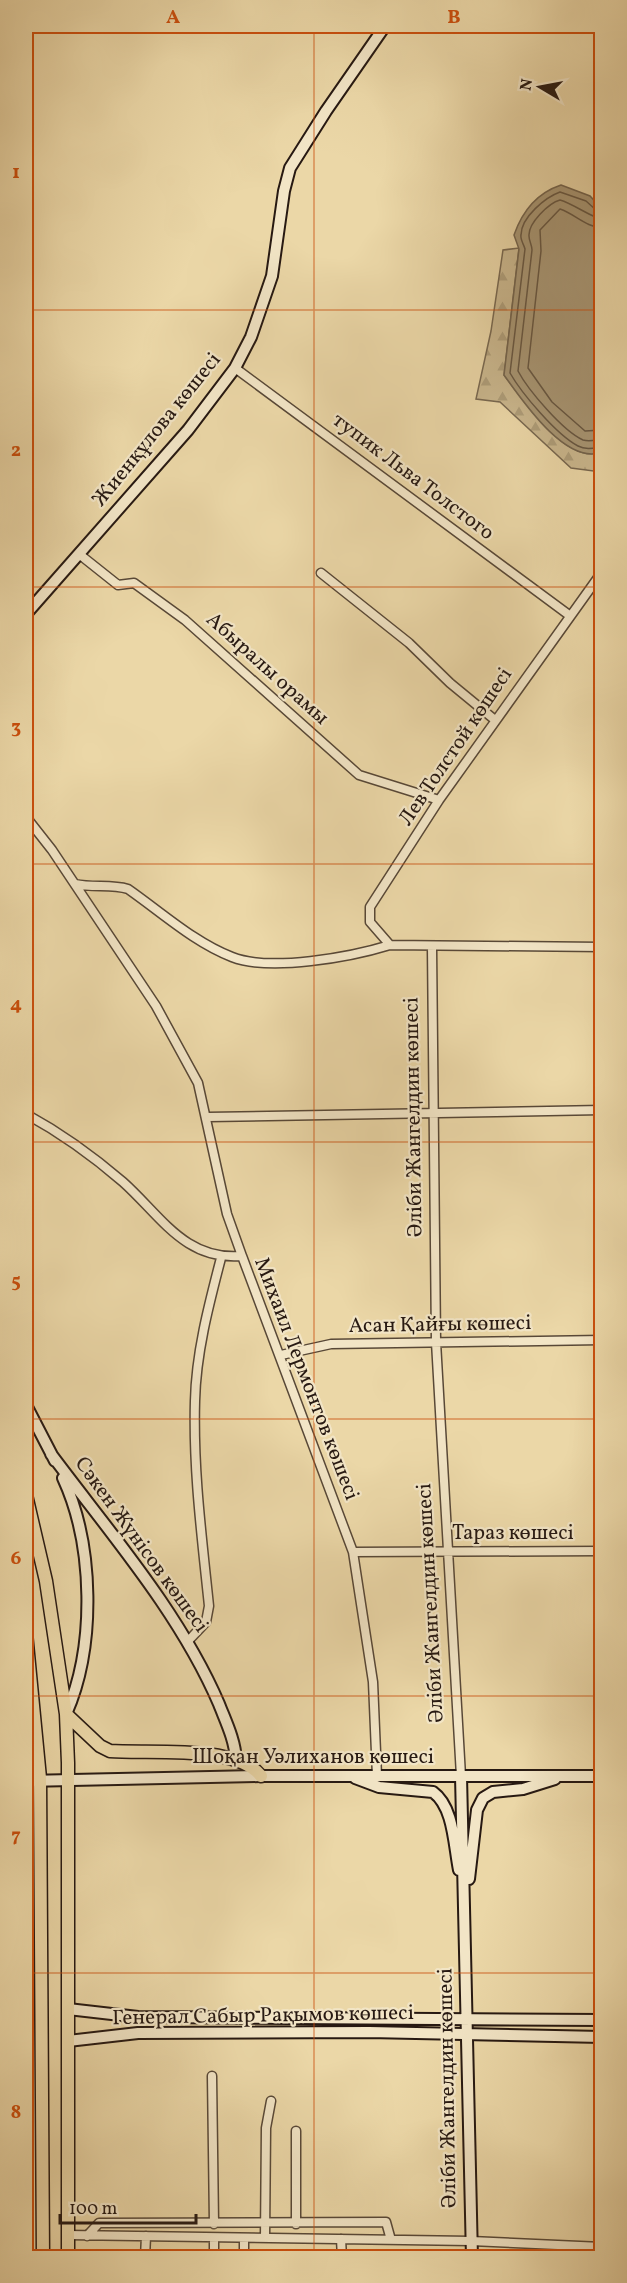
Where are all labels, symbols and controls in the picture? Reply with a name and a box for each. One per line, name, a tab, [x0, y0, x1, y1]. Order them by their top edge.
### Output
text: A	[166, 4, 180, 32]
text: B	[447, 4, 461, 32]
north arrow	[510, 57, 570, 117]
text: N	[515, 77, 539, 92]
text: 1	[12, 159, 20, 187]
street label: Жиенқұлова көшесі	[86, 347, 228, 513]
street label: тупик Льва Толстого	[326, 406, 500, 548]
text: 2	[11, 437, 21, 465]
street label: Абыралы орамы	[199, 606, 335, 732]
street label: Лев Толстой көшесі	[392, 662, 520, 832]
text: 3	[11, 714, 21, 742]
text: 4	[10, 991, 22, 1019]
street label: Әліби Жангелдин көшесі	[397, 997, 431, 1237]
street label: Михаил Лермонтов көшесі	[246, 1253, 366, 1505]
text: 5	[11, 1268, 21, 1296]
street label: Асан Қайғы көшесі	[348, 1309, 532, 1341]
street label: Сәкен Жүнісов көшесі	[67, 1451, 215, 1639]
street label: Әліби Жангелдин көшесі	[410, 1482, 452, 1724]
street label: Тараз көшесі	[452, 1519, 574, 1548]
text: 6	[11, 1545, 22, 1573]
street label: Шоқан Уәлиханов көшесі	[192, 1743, 434, 1772]
text: 7	[11, 1822, 21, 1850]
street label: Әліби Жангелдин көшесі	[431, 1968, 465, 2208]
street label: Генерал Сабыр Рақымов көшесі	[112, 1999, 414, 2033]
text: 8	[11, 2099, 21, 2127]
scale bar	[60, 2187, 196, 2225]
text: 100 m	[69, 2197, 118, 2222]

